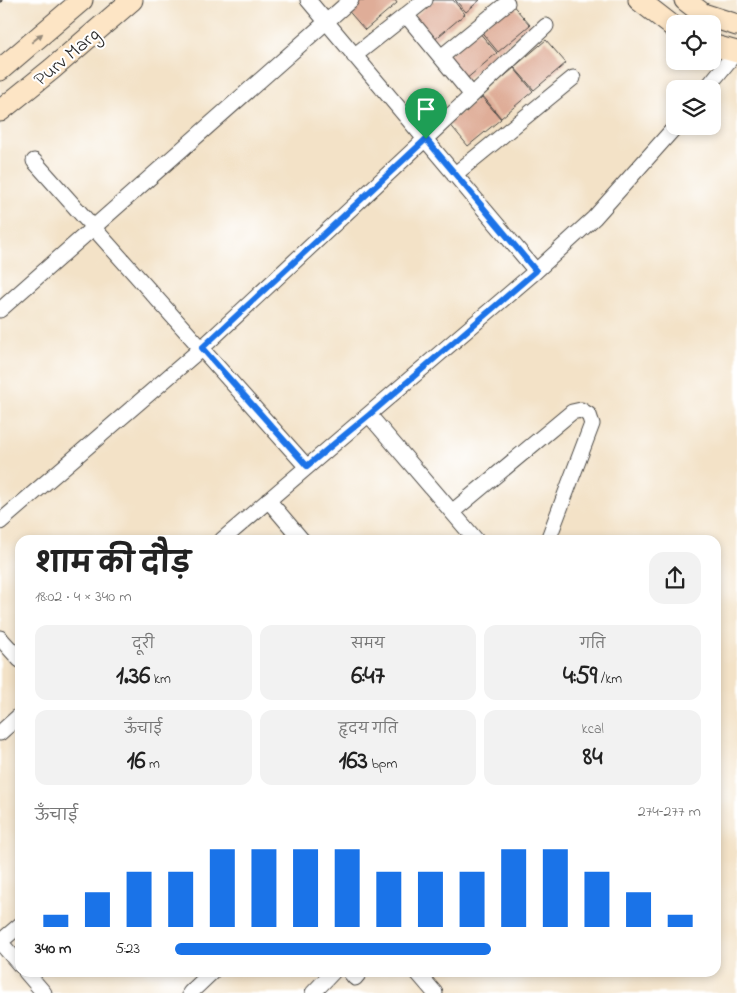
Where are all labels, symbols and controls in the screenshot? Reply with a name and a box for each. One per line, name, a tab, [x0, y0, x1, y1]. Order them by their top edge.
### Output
map controls	[666, 15, 721, 135]
button: locate	[666, 15, 721, 70]
street label: Purv Marg	[28, 21, 108, 95]
one-way arrow	[30, 33, 43, 44]
button: layers	[666, 80, 721, 135]
pin	[405, 88, 447, 139]
icon: arrive	[412, 95, 440, 123]
text: शाम की दौड़	[35, 545, 191, 586]
button: share	[649, 552, 701, 604]
text: 18:02 · 4 × 340 m	[35, 585, 132, 609]
text: दूरी	[132, 634, 154, 655]
text: समय	[351, 634, 385, 655]
text: गति	[580, 634, 605, 655]
text: 1.36	[116, 659, 150, 695]
text: 6:47	[351, 659, 385, 695]
text: 4:59	[563, 659, 597, 695]
text: km	[150, 669, 171, 690]
text: /km	[597, 669, 622, 690]
text: ऊँचाई	[125, 719, 162, 740]
text: हृदय गति	[338, 719, 398, 740]
text: kcal	[582, 719, 604, 740]
text: 84	[583, 740, 603, 776]
text: 16	[127, 744, 146, 780]
text: 163	[339, 744, 368, 780]
text: m	[146, 754, 160, 775]
text: bpm	[368, 754, 397, 775]
text: 274–277 m	[638, 800, 701, 824]
text: ऊँचाई	[35, 804, 78, 828]
text: 340 m	[35, 937, 72, 961]
text: 5:23	[115, 937, 140, 961]

